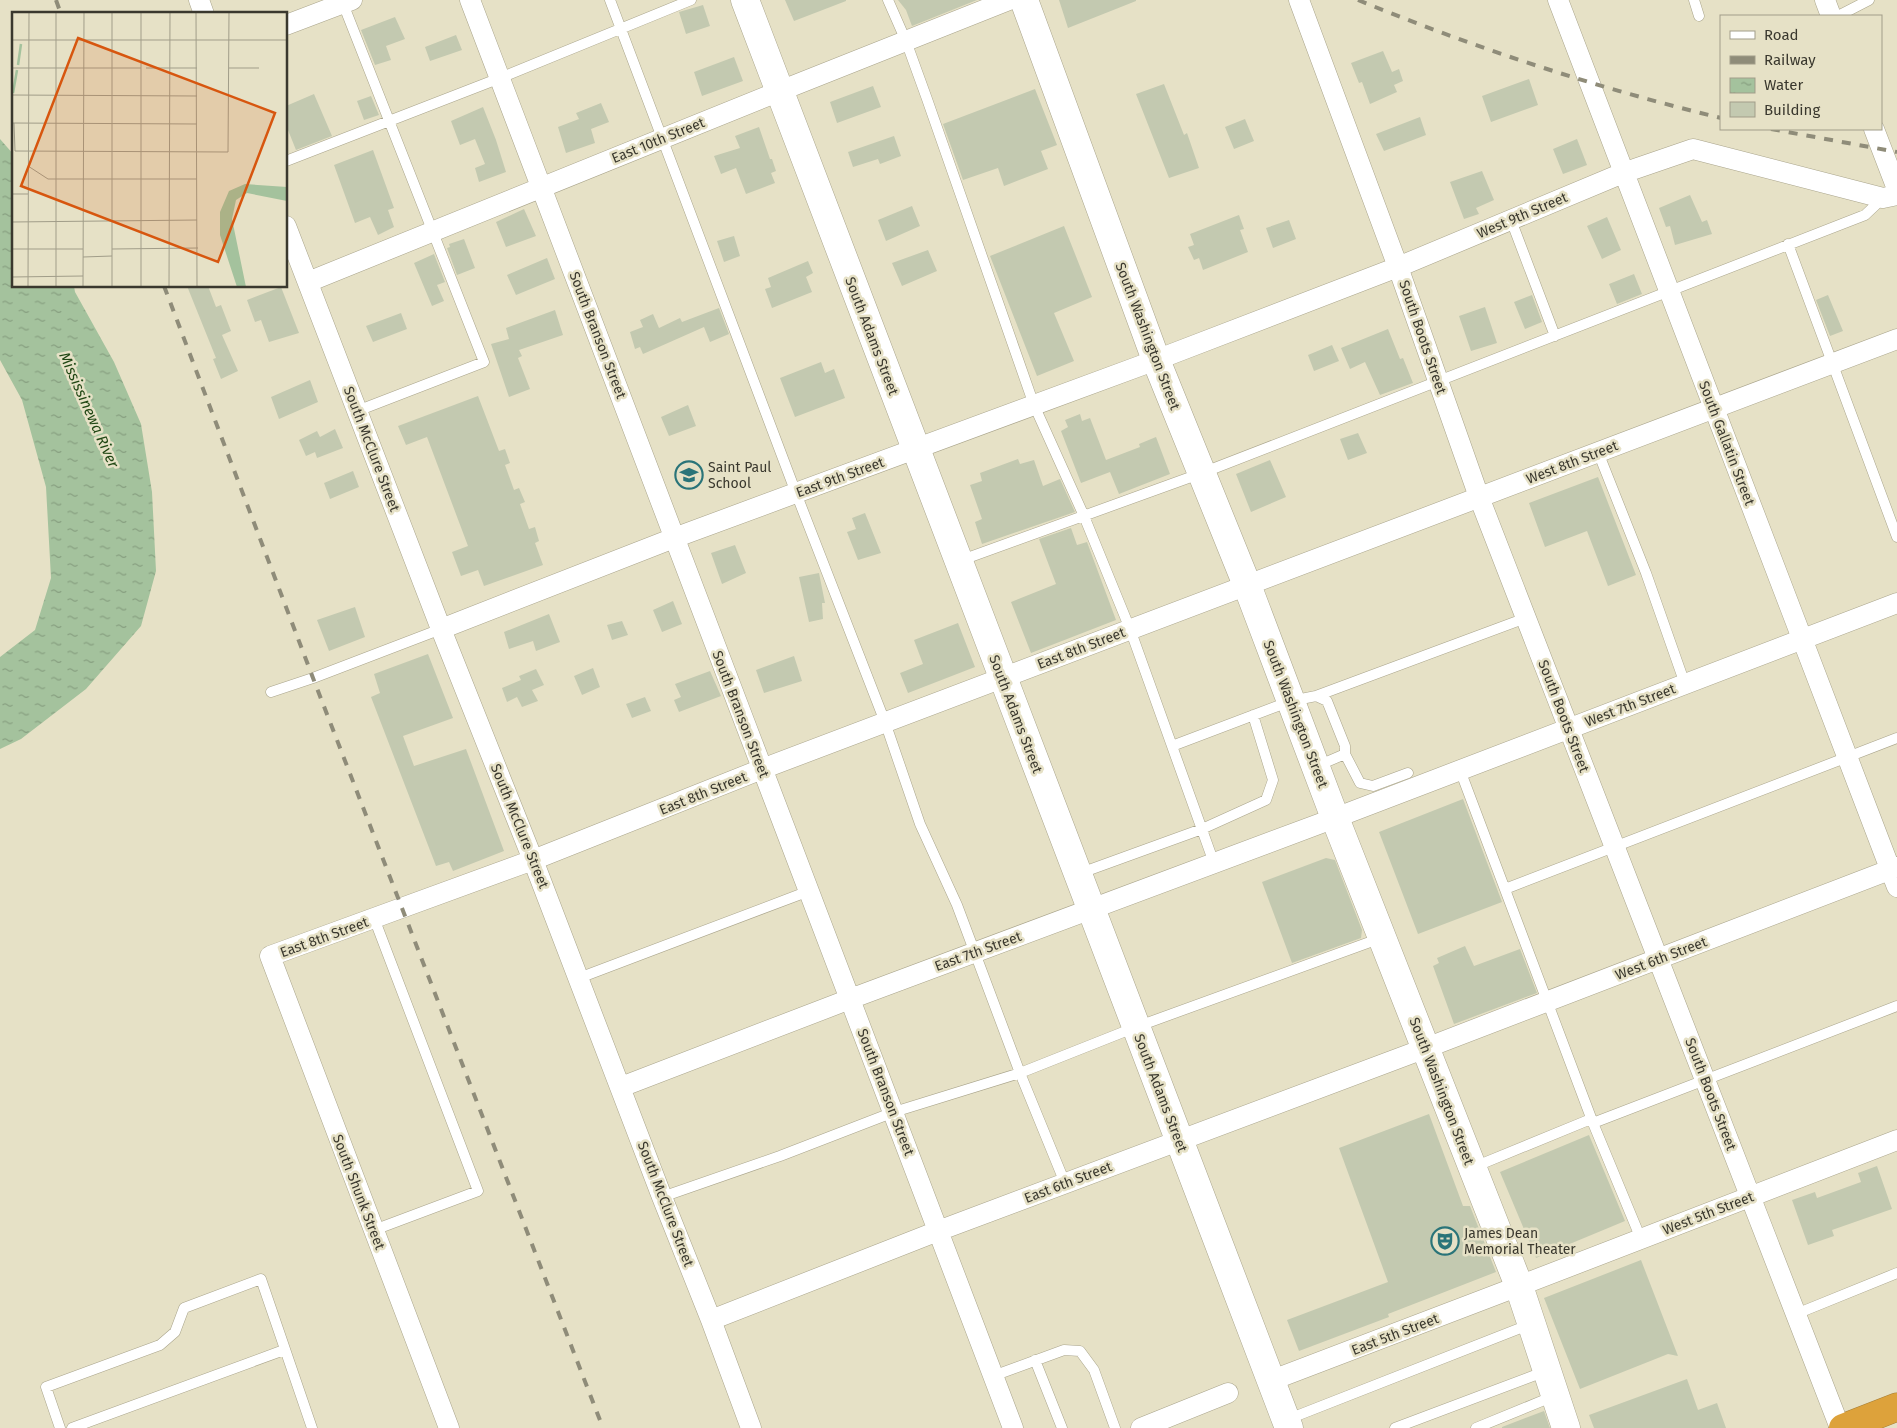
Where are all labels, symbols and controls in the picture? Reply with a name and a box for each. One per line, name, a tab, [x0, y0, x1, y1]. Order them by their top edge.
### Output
inset map	[12, 12, 288, 288]
legend	[1720, 15, 1882, 130]
text: Road	[1764, 26, 1799, 44]
text: Railway	[1764, 51, 1816, 69]
text: Water	[1764, 76, 1803, 94]
text: Building	[1764, 101, 1820, 119]
street label: East 10th Street	[609, 114, 708, 167]
street label: West 9th Street	[1474, 188, 1571, 242]
street label: South Washington Street	[1112, 260, 1184, 413]
street label: South Branson Street	[565, 269, 630, 402]
street label: South Adams Street	[841, 275, 902, 399]
street label: South Boots Street	[1395, 278, 1450, 397]
water label: Mississinewa River	[55, 349, 123, 472]
street label: South Gallatin Street	[1695, 379, 1758, 509]
street label: South McClure Street	[340, 384, 404, 515]
street label: West 8th Street	[1524, 437, 1621, 488]
street label: East 9th Street	[794, 453, 887, 501]
place label: Saint Paul School	[708, 459, 771, 492]
school or university icon: Saint Paul School	[674, 460, 704, 490]
street label: East 8th Street	[1035, 624, 1128, 673]
street label: South Washington Street	[1260, 638, 1332, 791]
street label: South Branson Street	[708, 648, 773, 781]
street label: South Adams Street	[985, 653, 1046, 777]
street label: South Boots Street	[1534, 658, 1593, 776]
street label: West 7th Street	[1583, 680, 1679, 731]
street label: South McClure Street	[487, 761, 553, 892]
street label: East 8th Street	[657, 768, 750, 819]
street label: East 8th Street	[278, 913, 372, 961]
street label: East 7th Street	[932, 928, 1025, 975]
street label: West 6th Street	[1613, 933, 1710, 984]
street label: South Washington Street	[1406, 1015, 1478, 1168]
street label: South Branson Street	[853, 1026, 918, 1159]
street label: South Adams Street	[1130, 1032, 1191, 1156]
street label: South Boots Street	[1681, 1036, 1740, 1154]
street label: South Shunk Street	[329, 1132, 389, 1253]
street label: South McClure Street	[634, 1139, 698, 1270]
street label: East 6th Street	[1022, 1158, 1115, 1207]
street label: West 5th Street	[1660, 1188, 1757, 1239]
place label: James Dean Memorial Theater	[1464, 1225, 1576, 1258]
theatre icon: James Dean Memorial Theater	[1430, 1226, 1460, 1256]
street label: East 5th Street	[1349, 1310, 1442, 1359]

